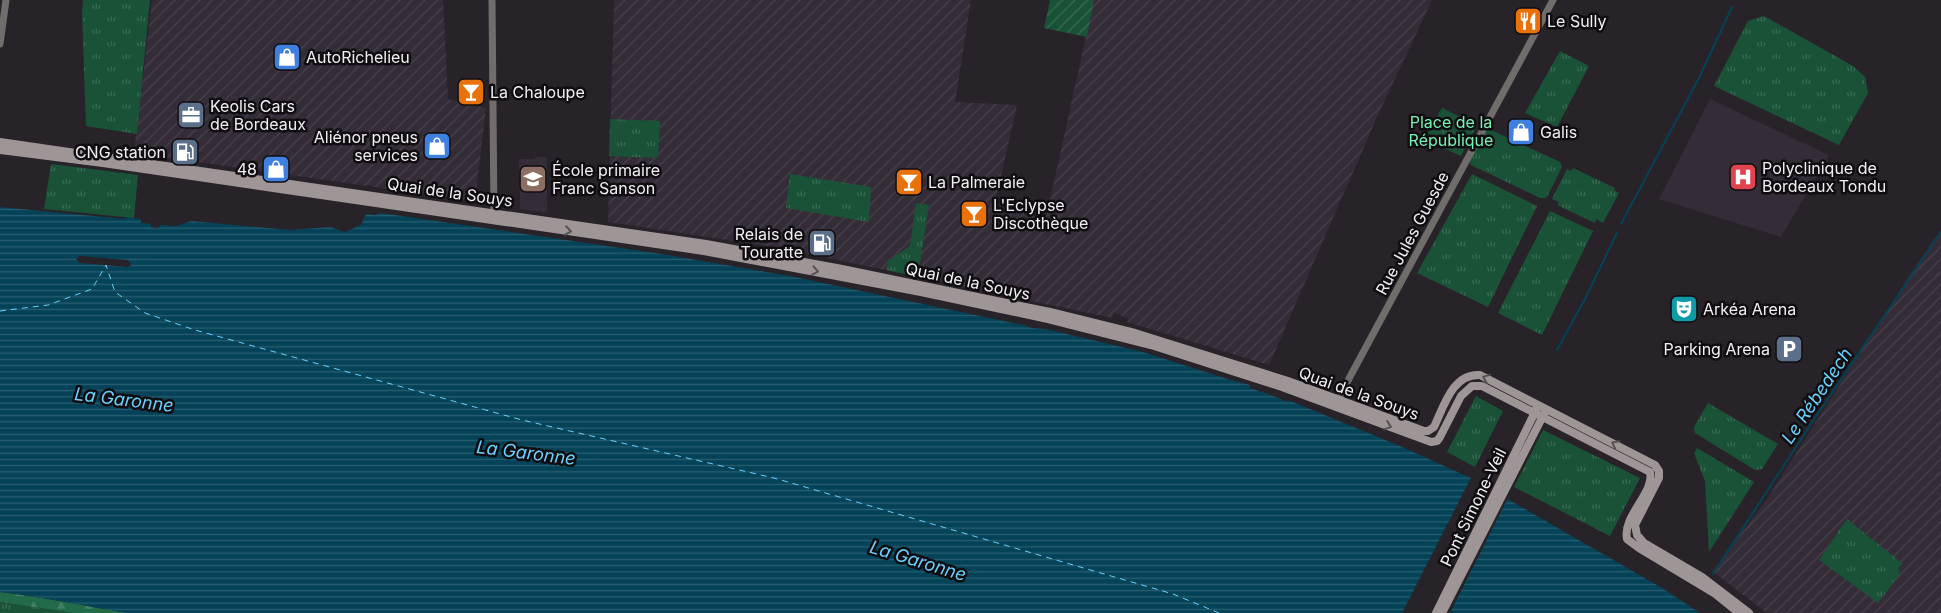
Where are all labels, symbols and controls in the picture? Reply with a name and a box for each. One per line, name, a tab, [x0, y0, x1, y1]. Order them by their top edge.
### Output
restaurant icon: Le Sully	[1513, 6, 1543, 36]
place label: Le Sully	[1547, 11, 1606, 31]
shop icon: AutoRichelieu	[272, 42, 302, 72]
place label: AutoRichelieu	[306, 47, 410, 67]
bar icon: La Chaloupe	[456, 77, 486, 107]
place label: La Chaloupe	[490, 82, 585, 102]
place label: Keolis Cars de Bordeaux	[210, 96, 306, 134]
office icon: Keolis Cars de Bordeaux	[176, 100, 206, 130]
park label: Place de la République	[1409, 112, 1493, 150]
shop icon: Galis	[1506, 117, 1536, 147]
place label: Galis	[1540, 122, 1577, 142]
place label: Aliénor pneus services	[314, 127, 418, 165]
shop icon: Aliénor pneus services	[422, 131, 452, 161]
fuel station icon: CNG station	[170, 137, 200, 167]
place label: CNG station	[75, 142, 166, 162]
shop icon: 48	[261, 154, 291, 184]
place label: Polyclinique de Bordeaux Tondu	[1762, 158, 1886, 196]
place label: 48	[237, 159, 257, 179]
place label: École primaire Franc Sanson	[552, 160, 660, 198]
hospital icon: Polyclinique de Bordeaux Tondu	[1728, 162, 1758, 192]
school or university icon: École primaire Franc Sanson	[518, 164, 548, 194]
bar icon: La Palmeraie	[894, 167, 924, 197]
street label: Rue Jules Guesde	[1371, 168, 1453, 298]
place label: La Palmeraie	[928, 172, 1025, 192]
street label: Quai de la Souys	[386, 173, 514, 211]
place label: L'Eclypse Discothèque	[993, 195, 1088, 233]
bar icon: L'Eclypse Discothèque	[959, 199, 989, 229]
place label: Relais de Touratte	[735, 224, 803, 262]
one-way arrow	[564, 226, 572, 236]
fuel station icon: Relais de Touratte	[807, 228, 837, 258]
street label: Quai de la Souys	[904, 258, 1032, 304]
one-way arrow	[810, 266, 819, 276]
theatre icon: Arkéa Arena	[1669, 294, 1699, 324]
place label: Arkéa Arena	[1703, 299, 1796, 319]
parking icon: Parking Arena	[1774, 334, 1804, 364]
place label: Parking Arena	[1664, 339, 1770, 359]
water label: Le Rébedech	[1777, 344, 1856, 448]
street label: Quai de la Souys	[1296, 362, 1422, 424]
one-way arrow	[1482, 373, 1491, 384]
water label: La Garonne	[73, 383, 175, 416]
one-way arrow	[1383, 420, 1392, 430]
water label: La Garonne	[475, 436, 577, 469]
one-way arrow	[1611, 440, 1620, 450]
street label: Pont Simone-Veil	[1436, 445, 1510, 569]
water label: La Garonne	[867, 536, 969, 585]

